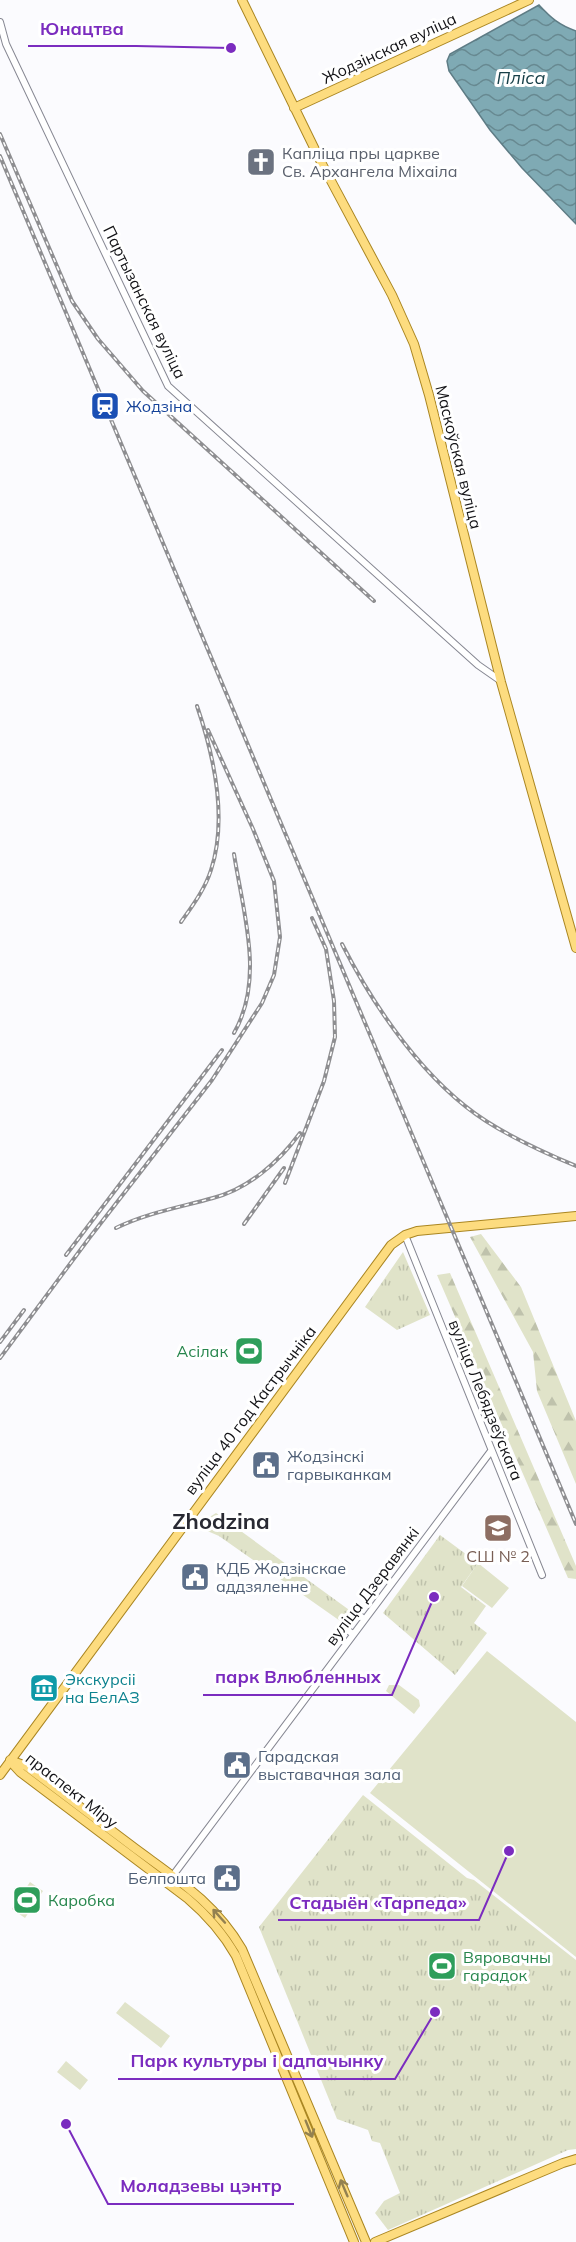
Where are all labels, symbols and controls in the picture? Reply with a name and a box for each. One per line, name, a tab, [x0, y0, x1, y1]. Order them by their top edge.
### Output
street label: Жодзінская вуліца	[319, 8, 459, 88]
callout: Юнацтва	[28, 10, 136, 46]
text: Юнацтва	[40, 17, 124, 40]
water label: Пліса	[497, 66, 545, 89]
place label: Капліца пры царкве Св. Архангела Міхаіла	[282, 143, 458, 181]
church icon: Капліца пры царкве Св. Архангела Міхаіла	[245, 146, 277, 178]
street label: Партызанская вуліца	[99, 222, 191, 382]
street label: Маскоўская вуліца	[431, 383, 487, 531]
station icon: Жодзіна	[89, 390, 121, 422]
place label: Жодзіна	[126, 396, 192, 416]
street label: вуліца Лебядзеўскага	[445, 1317, 527, 1483]
street label: вуліца 40 год Кастрычніка	[180, 1322, 320, 1498]
sports icon: Асілак	[233, 1335, 265, 1367]
place label: Асілак	[176, 1341, 228, 1361]
place label: Жодзінскі гарвыканкам	[287, 1446, 392, 1484]
public building icon: Жодзінскі гарвыканкам	[250, 1449, 282, 1481]
district label: Zhodzina	[172, 1507, 270, 1535]
school or university icon: СШ № 2	[482, 1512, 514, 1544]
street label: вуліца Дзеравянкі	[321, 1523, 423, 1649]
place label: СШ № 2	[466, 1546, 530, 1566]
place label: КДБ Жодзінскае аддзяленне	[216, 1558, 346, 1596]
public building icon: КДБ Жодзінскае аддзяленне	[179, 1561, 211, 1593]
callout: парк Влюбленных	[203, 1659, 392, 1695]
text: парк Влюбленных	[215, 1665, 382, 1688]
place label: Экскурсіі на БелАЗ	[65, 1669, 140, 1707]
museum icon: Экскурсіі на БелАЗ	[28, 1672, 60, 1704]
place label: Гарадская выставачная зала	[258, 1746, 401, 1784]
street label: праспект Міру	[22, 1748, 122, 1832]
public building icon: Гарадская выставачная зала	[221, 1749, 253, 1781]
public building icon: Белпошта	[211, 1862, 243, 1894]
place label: Белпошта	[128, 1868, 206, 1888]
sports icon: Каробка	[11, 1884, 43, 1916]
callout: Стадыён «Тарпеда»	[278, 1884, 479, 1920]
place label: Каробка	[48, 1890, 115, 1910]
text: Стадыён «Тарпеда»	[289, 1891, 467, 1914]
one-way arrow	[212, 1909, 226, 1924]
place label: Вяровачны гарадок	[463, 1947, 551, 1985]
sports icon: Вяровачны гарадок	[426, 1950, 458, 1982]
callout: Парк культуры і адпачынку	[118, 2043, 395, 2079]
text: Парк культуры і адпачынку	[131, 2049, 384, 2072]
one-way arrow	[304, 2120, 315, 2138]
callout: Моладзевы цэнтр	[108, 2168, 294, 2204]
text: Моладзевы цэнтр	[120, 2174, 282, 2197]
one-way arrow	[338, 2179, 349, 2197]

